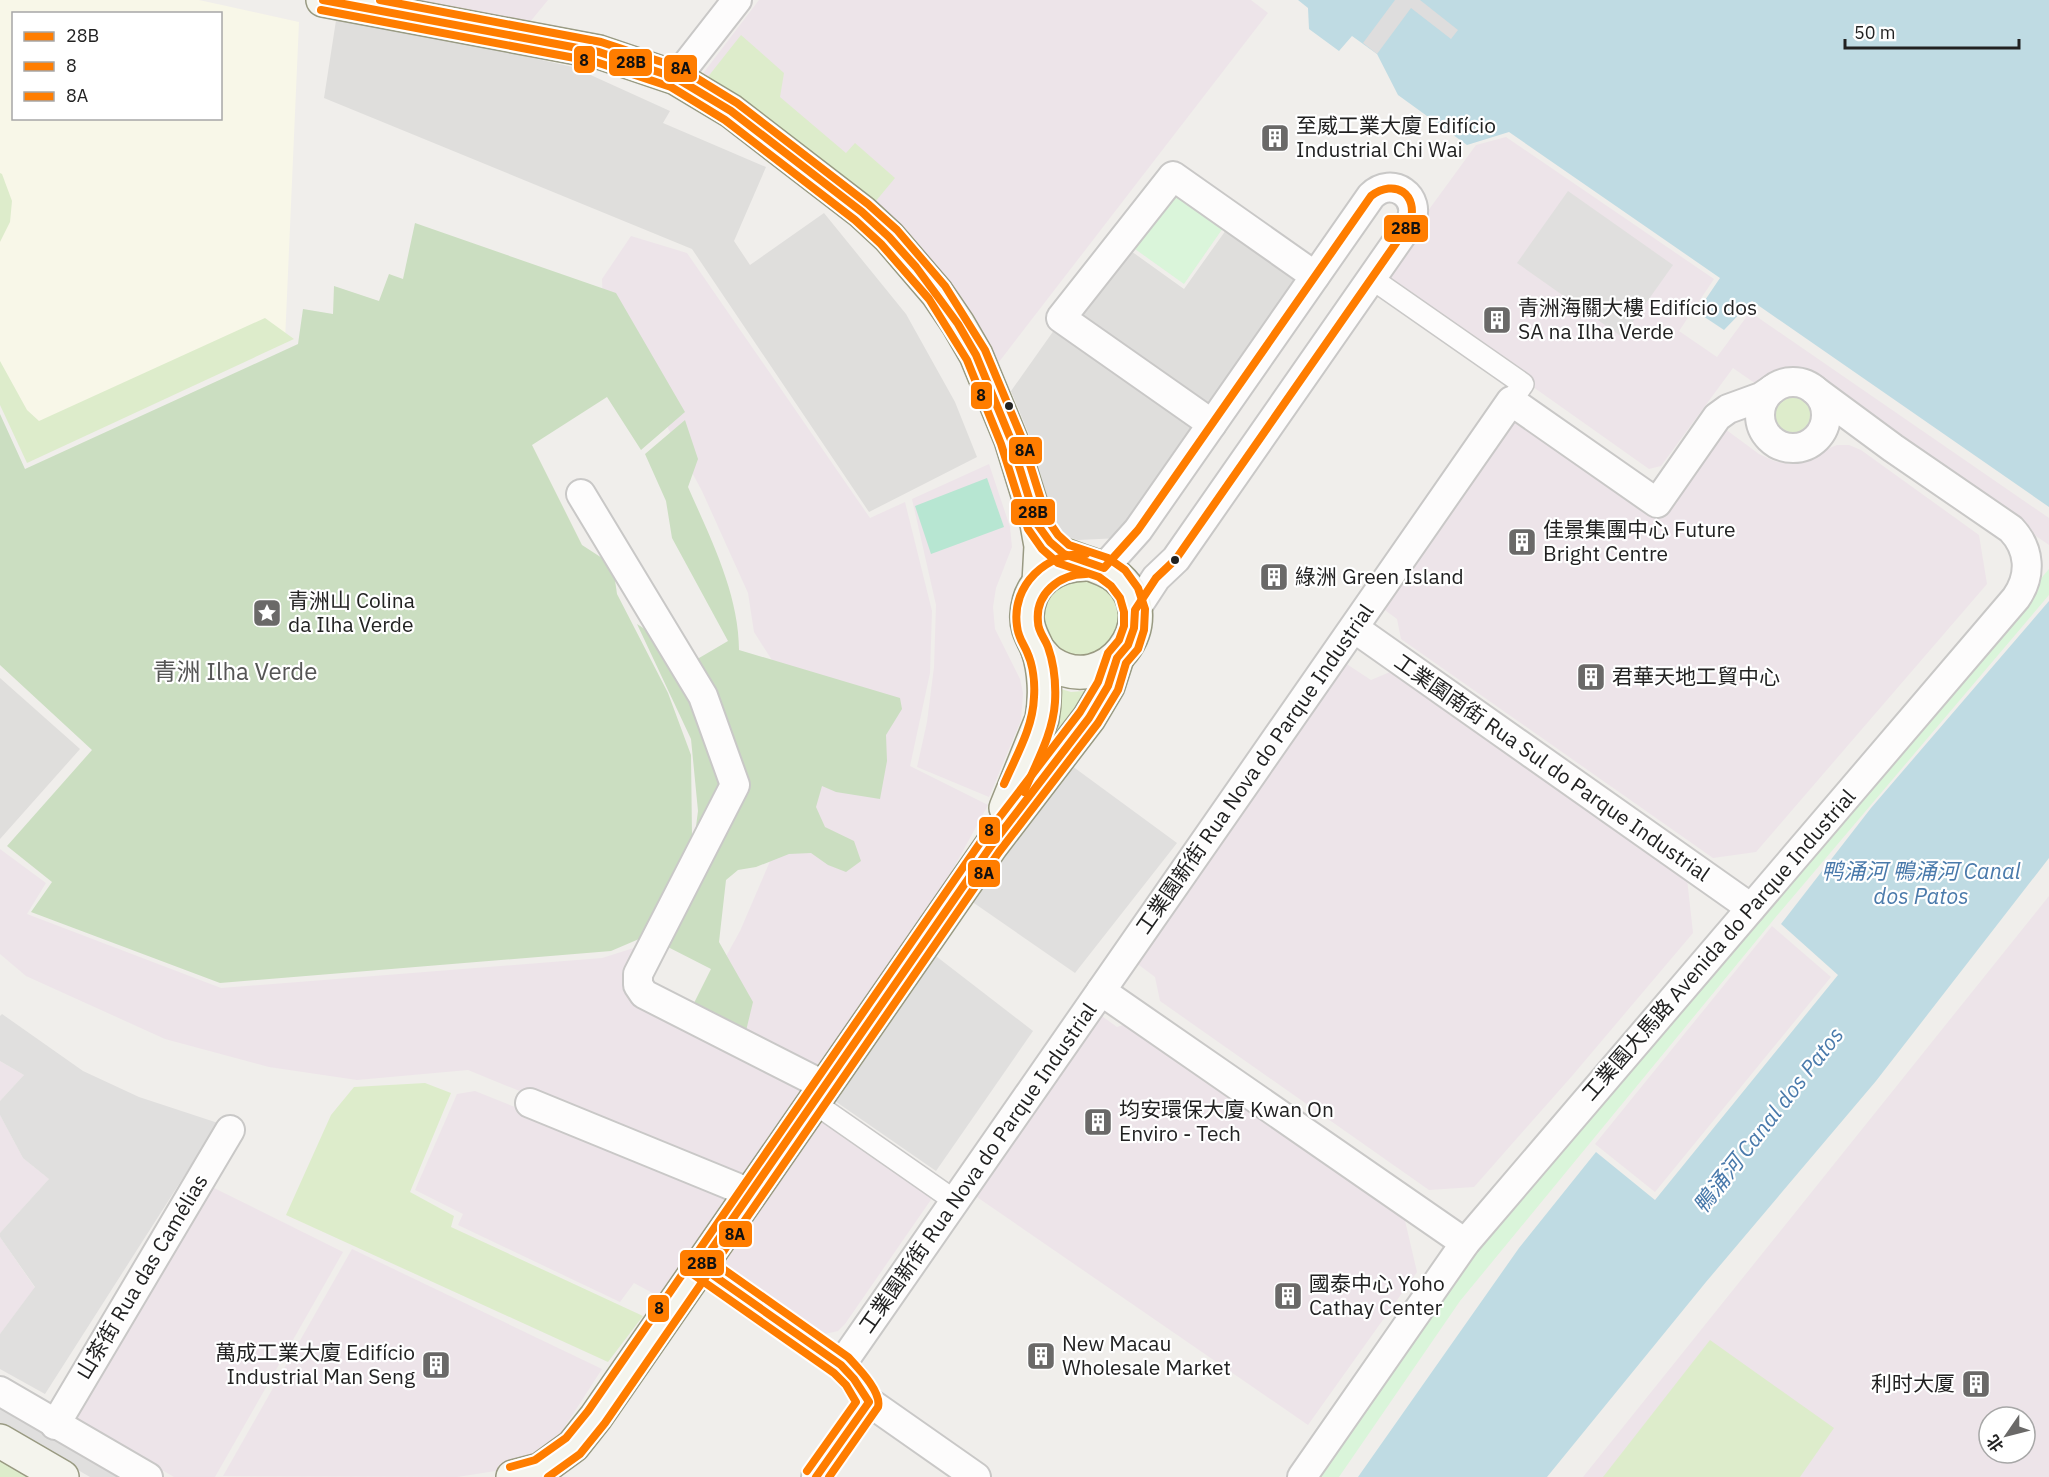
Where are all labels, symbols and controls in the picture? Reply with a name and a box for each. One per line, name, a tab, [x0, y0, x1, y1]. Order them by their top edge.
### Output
legend	[12, 12, 222, 120]
scale bar	[1845, 12, 2019, 50]
text: 50 m	[1854, 21, 1896, 44]
text: 28B	[66, 24, 99, 47]
line badge: 8	[573, 45, 596, 74]
line badge: 28B	[608, 48, 653, 77]
text: 8	[579, 50, 589, 70]
text: 28B	[616, 52, 646, 72]
text: 8	[66, 54, 77, 77]
line badge: 8A	[663, 54, 698, 83]
text: 8A	[671, 58, 691, 78]
text: 8A	[66, 84, 89, 107]
place label: 至威工業大廈 Edifício Industrial Chi Wai	[1296, 111, 1496, 163]
building icon: 至威工業大廈 Edifício Industrial Chi Wai	[1259, 122, 1291, 154]
line badge: 28B	[1383, 214, 1429, 243]
text: 28B	[1391, 218, 1421, 238]
place label: 青洲海關大樓 Edifício dos SA na Ilha Verde	[1518, 293, 1757, 345]
building icon: 青洲海關大樓 Edifício dos SA na Ilha Verde	[1481, 304, 1513, 336]
line badge: 8	[970, 381, 993, 410]
text: 8	[976, 385, 986, 405]
unlabelled marker	[1003, 400, 1015, 412]
line badge: 8A	[1008, 436, 1043, 465]
text: 8A	[1015, 440, 1035, 460]
line badge: 28B	[1010, 498, 1056, 526]
text: 28B	[1018, 502, 1048, 522]
place label: 佳景集團中心 Future Bright Centre	[1543, 515, 1736, 567]
building icon: 佳景集團中心 Future Bright Centre	[1506, 526, 1538, 558]
unlabelled marker	[1169, 554, 1181, 566]
building icon: 綠洲 Green Island	[1258, 561, 1290, 593]
place label: 綠洲 Green Island	[1295, 562, 1464, 590]
place label: 青洲山 Colina da Ilha Verde	[288, 586, 415, 638]
place icon: 青洲山 Colina da Ilha Verde	[251, 597, 283, 629]
street label: 工業園新街 Rua Nova do Parque Industrial	[1129, 598, 1380, 939]
street label: 工業園南街 Rua Sul do Parque Industrial	[1389, 647, 1716, 887]
district label: 青洲 Ilha Verde	[153, 655, 317, 687]
building icon: 君華天地工貿中心	[1575, 661, 1607, 693]
place label: 君華天地工貿中心	[1612, 662, 1780, 690]
street label: 工業園大馬路 Avenida do Parque Industrial	[1575, 783, 1861, 1106]
line badge: 8	[978, 816, 1001, 845]
text: 8	[984, 820, 994, 840]
water label: 鸭涌河 鴨涌河 Canal dos Patos	[1821, 856, 2021, 910]
line badge: 8A	[967, 859, 1001, 888]
text: 8A	[974, 863, 994, 883]
street label: 工業園新街 Rua Nova do Parque Industrial	[852, 997, 1103, 1338]
water label: 鴨涌河 Canal dos Patos	[1686, 1021, 1849, 1219]
place label: 均安環保大廈 Kwan On Enviro - Tech	[1119, 1095, 1334, 1147]
building icon: 均安環保大廈 Kwan On Enviro - Tech	[1082, 1106, 1114, 1138]
street label: 山茶街 Rua das Camélias	[69, 1169, 214, 1384]
line badge: 8A	[718, 1220, 753, 1248]
text: 8A	[725, 1224, 745, 1244]
line badge: 28B	[679, 1249, 725, 1277]
text: 28B	[687, 1253, 717, 1273]
place label: 國泰中心 Yoho Cathay Center	[1309, 1269, 1445, 1321]
building icon: 國泰中心 Yoho Cathay Center	[1272, 1280, 1304, 1312]
line badge: 8	[647, 1294, 670, 1323]
text: 8	[654, 1298, 664, 1318]
place label: New Macau Wholesale Market	[1062, 1329, 1231, 1381]
place label: 萬成工業大廈 Edifício Industrial Man Seng	[215, 1338, 415, 1390]
building icon: New Macau Wholesale Market	[1025, 1340, 1057, 1372]
building icon: 萬成工業大廈 Edifício Industrial Man Seng	[420, 1349, 452, 1381]
building icon: 利时大厦	[1960, 1368, 1992, 1400]
place label: 利时大厦	[1871, 1369, 1955, 1397]
north arrow	[1977, 1405, 2037, 1465]
text: 北	[1982, 1431, 2007, 1456]

